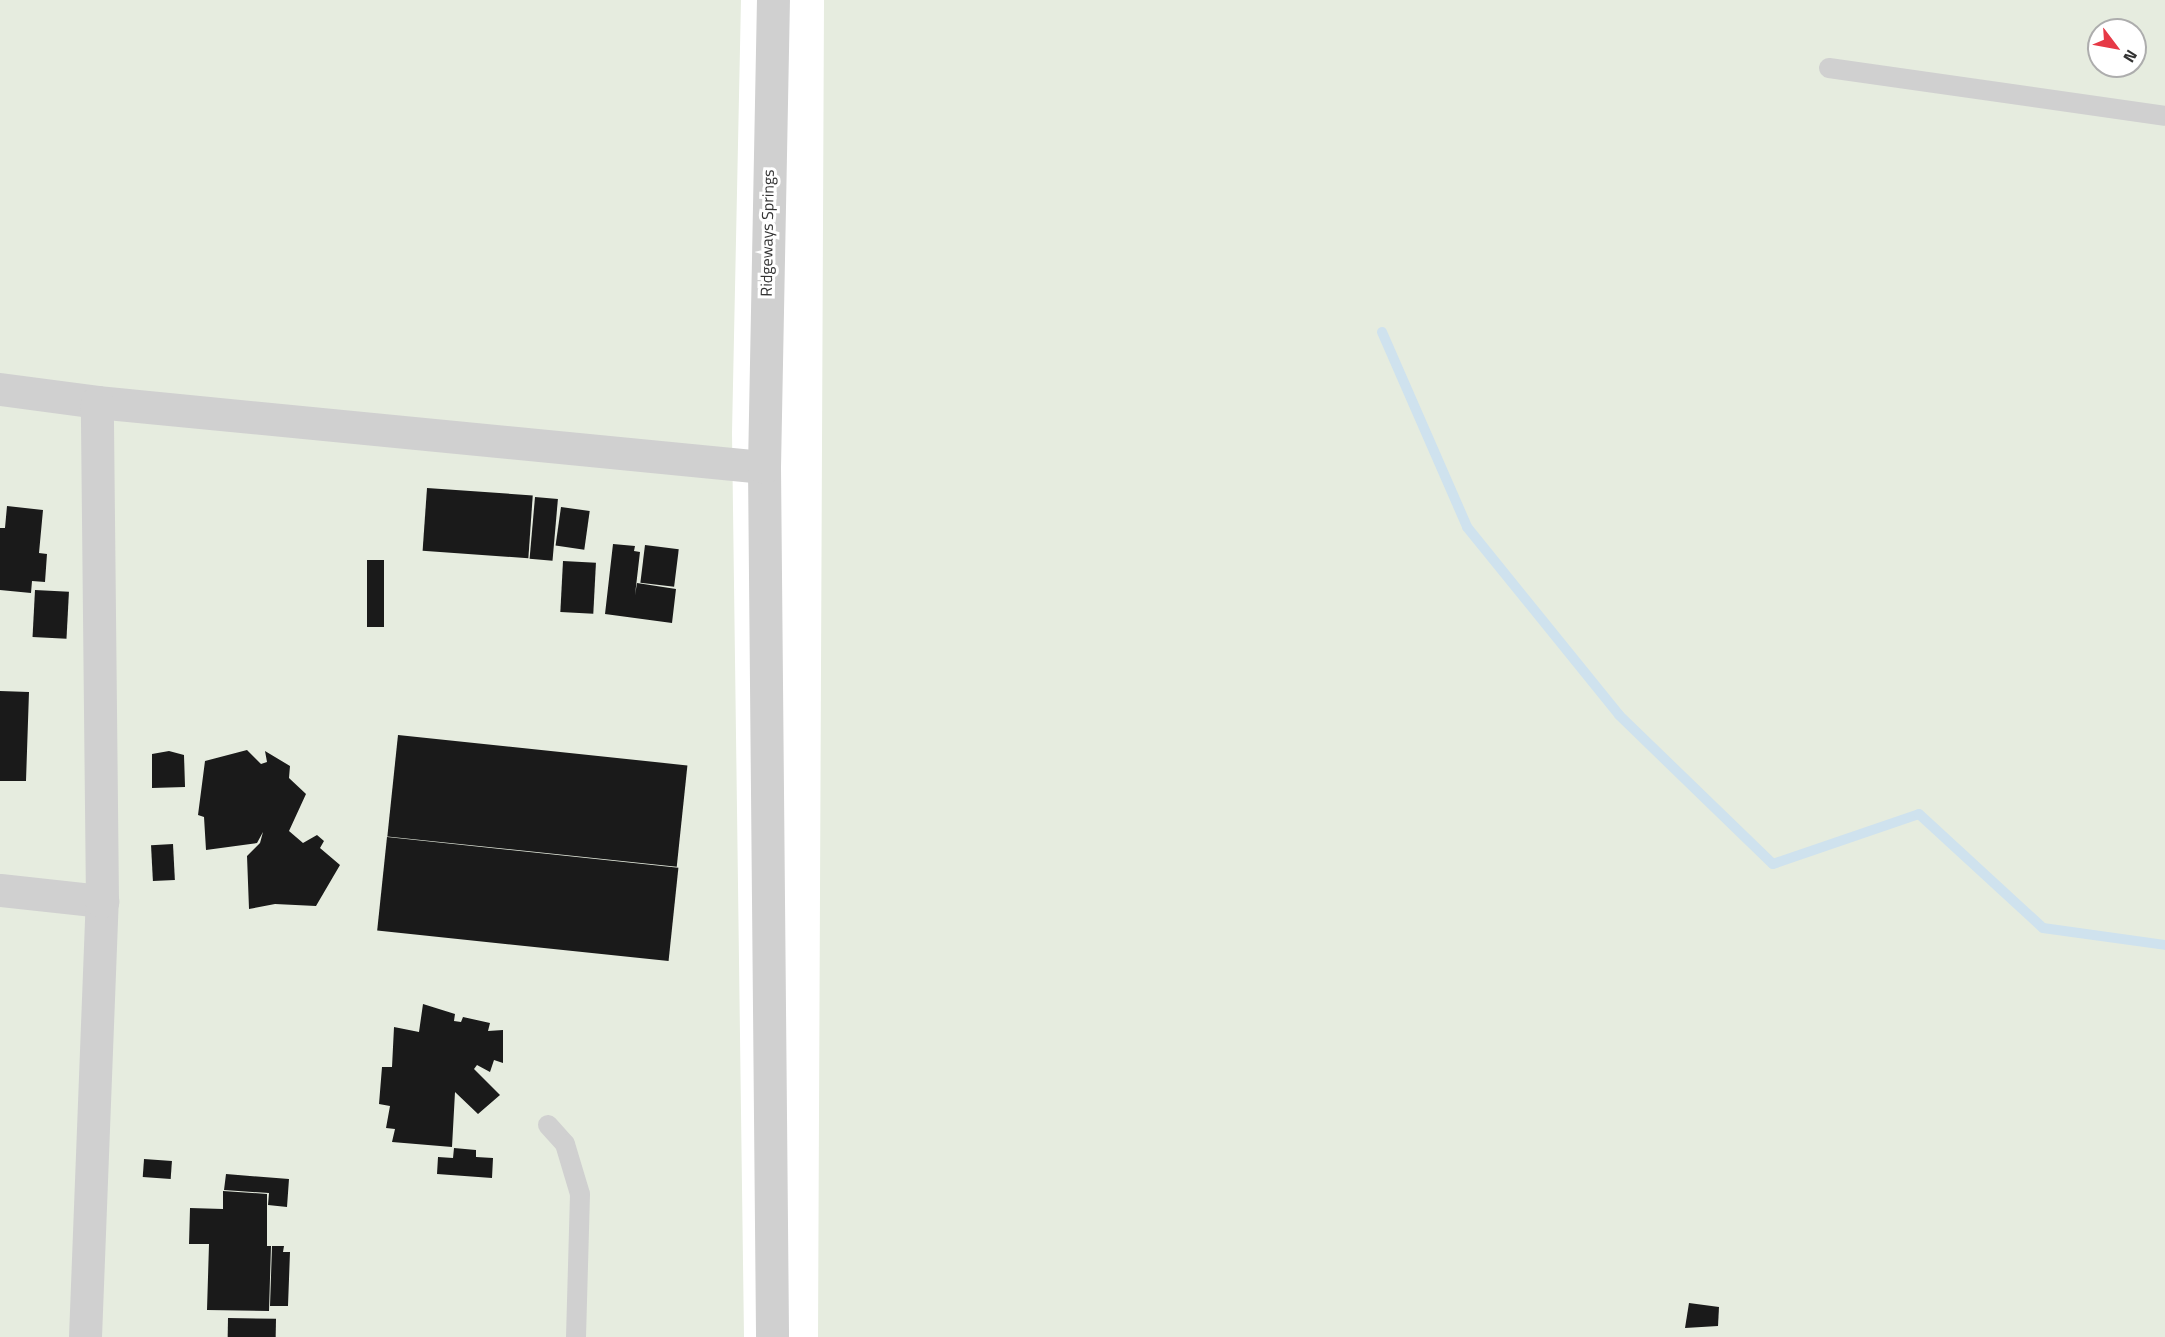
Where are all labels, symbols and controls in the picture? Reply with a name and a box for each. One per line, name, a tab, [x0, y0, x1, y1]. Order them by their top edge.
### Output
north arrow	[2087, 18, 2147, 78]
text: N	[2117, 45, 2144, 68]
street label: Ridgeways Springs	[756, 169, 778, 297]

